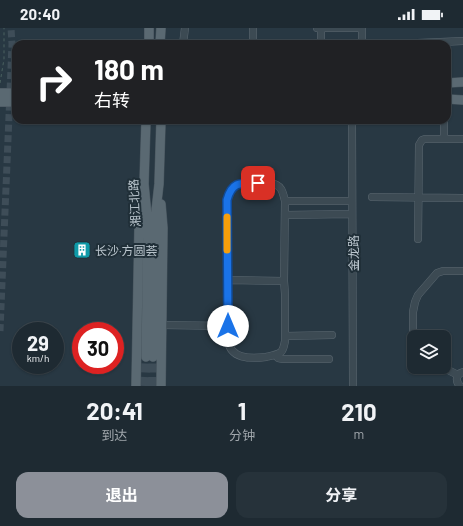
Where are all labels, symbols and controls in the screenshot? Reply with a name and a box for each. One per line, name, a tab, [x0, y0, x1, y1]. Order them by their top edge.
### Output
text: 20:40	[20, 5, 60, 23]
text: 180 m	[94, 52, 164, 86]
icon: right	[28, 56, 80, 108]
text: 右转	[94, 89, 130, 111]
pin	[241, 166, 275, 200]
icon: arrive	[247, 172, 269, 194]
street label: 湘江北路	[126, 179, 142, 227]
street label: 金龙路	[346, 235, 360, 271]
building icon: 长沙·方圆荟	[72, 240, 92, 260]
place label: 长沙·方圆荟	[95, 243, 158, 257]
position arrow	[207, 305, 249, 347]
speed limit sign: 30	[72, 322, 124, 374]
map controls	[407, 330, 451, 374]
button: layers	[407, 330, 451, 374]
text: 29	[27, 331, 49, 355]
text: km/h	[27, 352, 49, 364]
text: 20:41	[86, 396, 143, 425]
text: 1	[238, 396, 246, 425]
text: 210	[341, 397, 377, 426]
text: m	[354, 426, 364, 442]
text: 到达	[102, 427, 128, 443]
text: 分钟	[229, 427, 255, 443]
button: 退出	[16, 472, 228, 518]
button: 分享	[236, 472, 447, 518]

